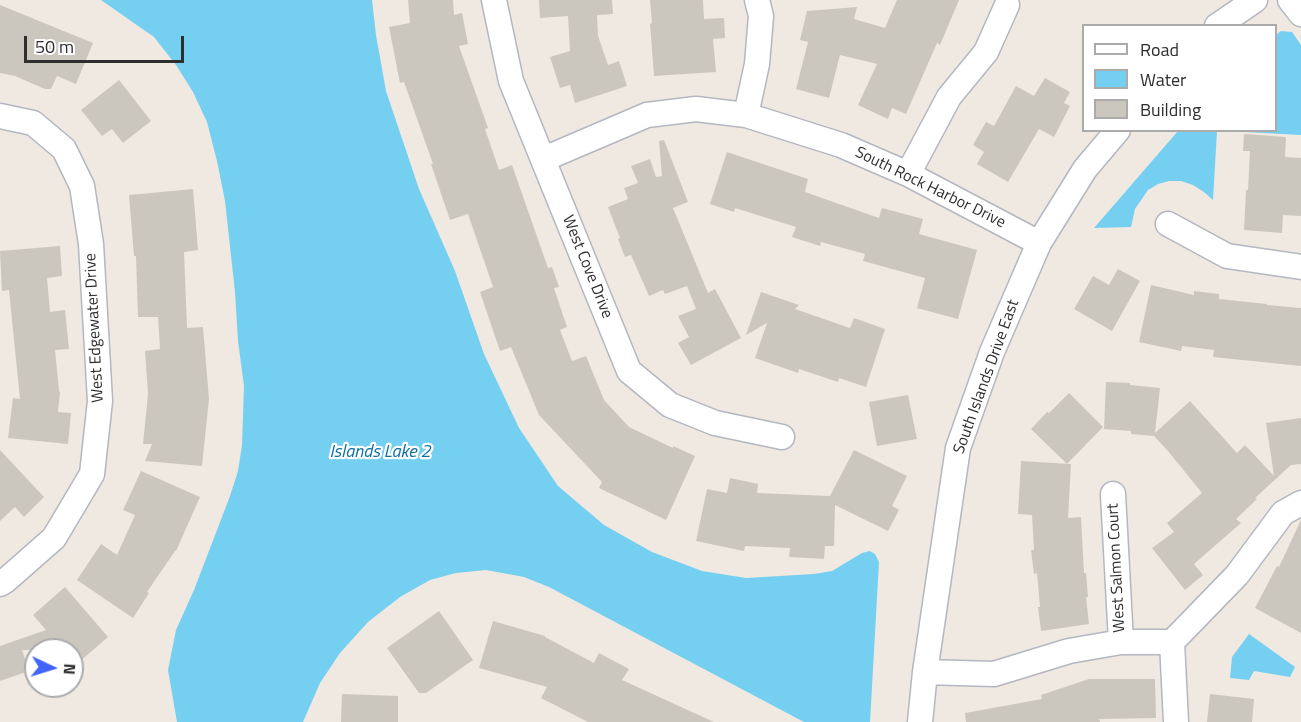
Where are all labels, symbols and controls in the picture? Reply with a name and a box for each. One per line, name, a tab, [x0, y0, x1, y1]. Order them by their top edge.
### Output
scale bar	[27, 24, 188, 62]
legend	[1082, 24, 1277, 132]
text: 50 m	[35, 33, 74, 60]
text: Road	[1140, 36, 1179, 63]
text: Water	[1140, 66, 1186, 93]
text: Building	[1140, 96, 1201, 123]
street label: South Rock Harbor Drive	[852, 143, 1008, 233]
street label: West Cove Drive	[558, 213, 616, 321]
street label: West Edgewater Drive	[81, 253, 109, 403]
street label: South Islands Drive East	[950, 297, 1024, 457]
water label: Islands Lake 2	[329, 442, 431, 464]
street label: West Salmon Court	[1104, 503, 1130, 633]
north arrow	[24, 638, 84, 698]
text: N	[58, 663, 82, 675]

